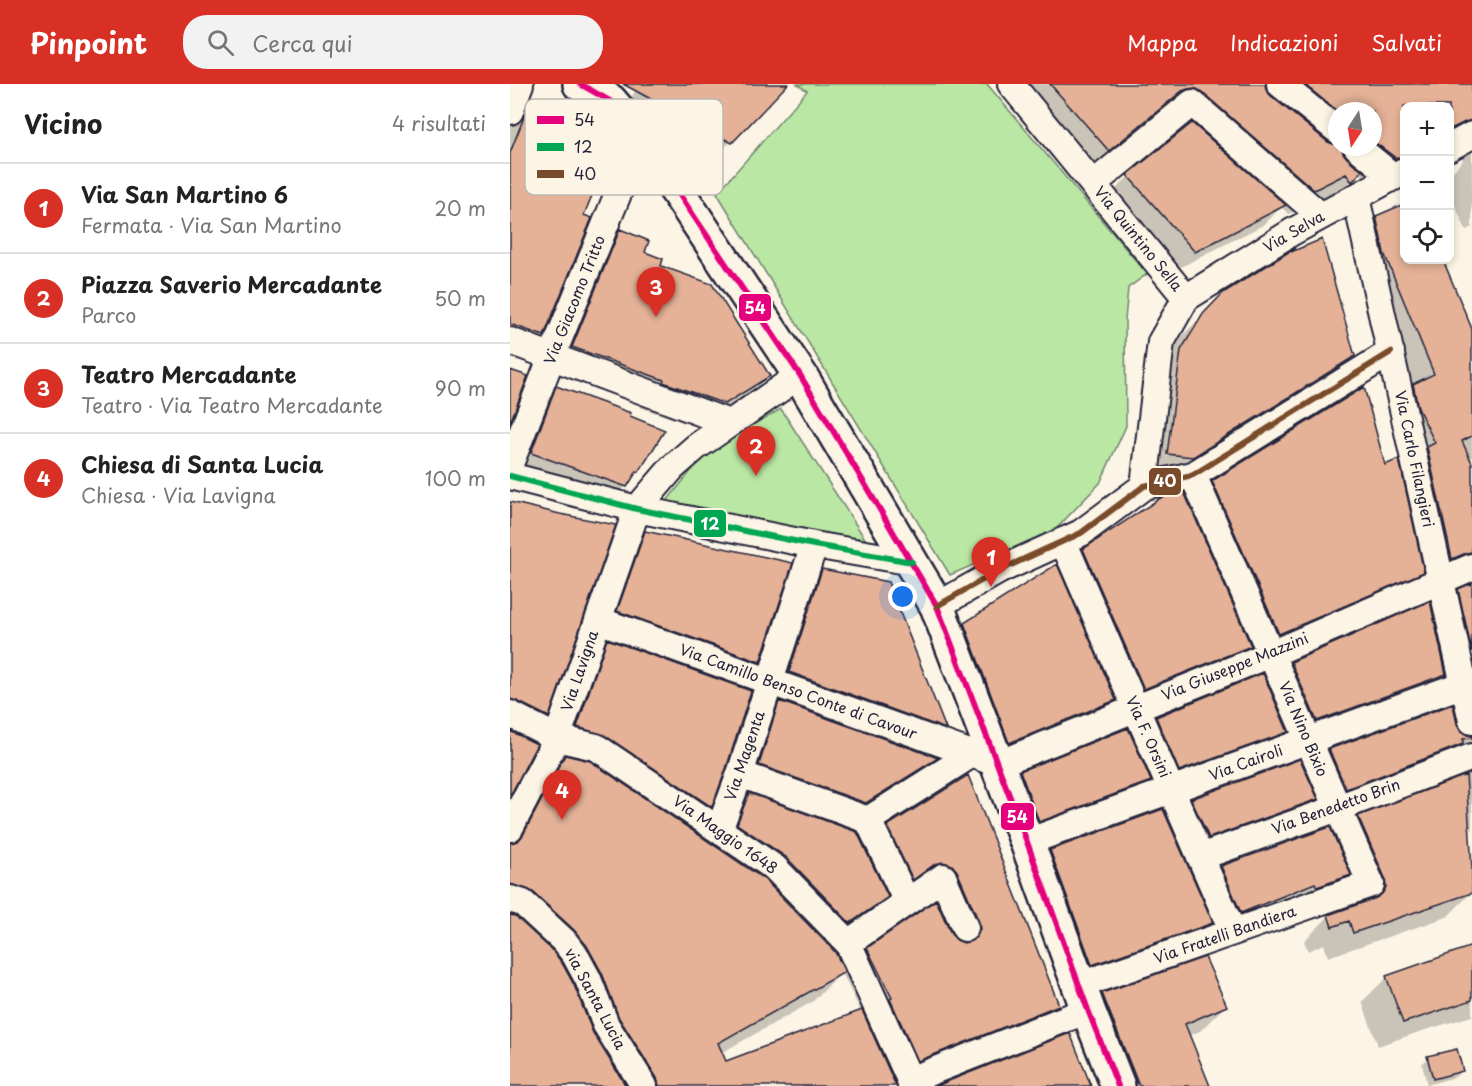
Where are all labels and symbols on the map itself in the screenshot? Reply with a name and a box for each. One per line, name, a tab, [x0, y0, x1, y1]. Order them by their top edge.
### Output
legend	[525, 99, 723, 195]
north arrow	[1328, 102, 1382, 156]
text: 54	[574, 107, 595, 131]
text: 12	[574, 134, 593, 158]
text: 40	[574, 161, 596, 185]
street label: Via Quintino Sella	[1089, 180, 1189, 296]
street label: Via Selva	[1258, 204, 1329, 258]
street label: Via Giacomo Tritto	[537, 231, 610, 368]
pin: 3	[636, 268, 676, 317]
line badge: 54	[738, 293, 772, 322]
text: 54	[744, 295, 766, 319]
street label: Via Carlo Filangieri	[1390, 388, 1441, 529]
pin: 2	[736, 426, 776, 476]
line badge: 40	[1148, 467, 1182, 496]
text: 40	[1154, 468, 1177, 492]
line badge: 12	[693, 509, 727, 538]
text: 12	[701, 511, 719, 535]
pin: 1	[972, 538, 1010, 587]
your location	[888, 582, 917, 611]
street label: Via Lavigna	[554, 626, 603, 714]
street label: Via Giuseppe Mazzini	[1158, 626, 1311, 706]
street label: Via Camillo Benso Conte di Cavour	[676, 637, 921, 744]
street label: Via Nino Bixio	[1274, 677, 1335, 780]
street label: Via F. Orsini	[1121, 692, 1178, 781]
street label: Via Magenta	[717, 707, 770, 804]
street label: Via Cairoli	[1205, 738, 1286, 786]
pin: 4	[542, 770, 582, 820]
street label: Via Benedetto Brin	[1268, 772, 1403, 840]
street label: Via Maggio 1648	[669, 789, 783, 879]
line badge: 54	[1000, 802, 1035, 831]
text: 54	[1006, 804, 1028, 828]
street label: Via Fratelli Bandiera	[1150, 898, 1299, 969]
street label: via Santa Lucia	[560, 943, 633, 1054]

